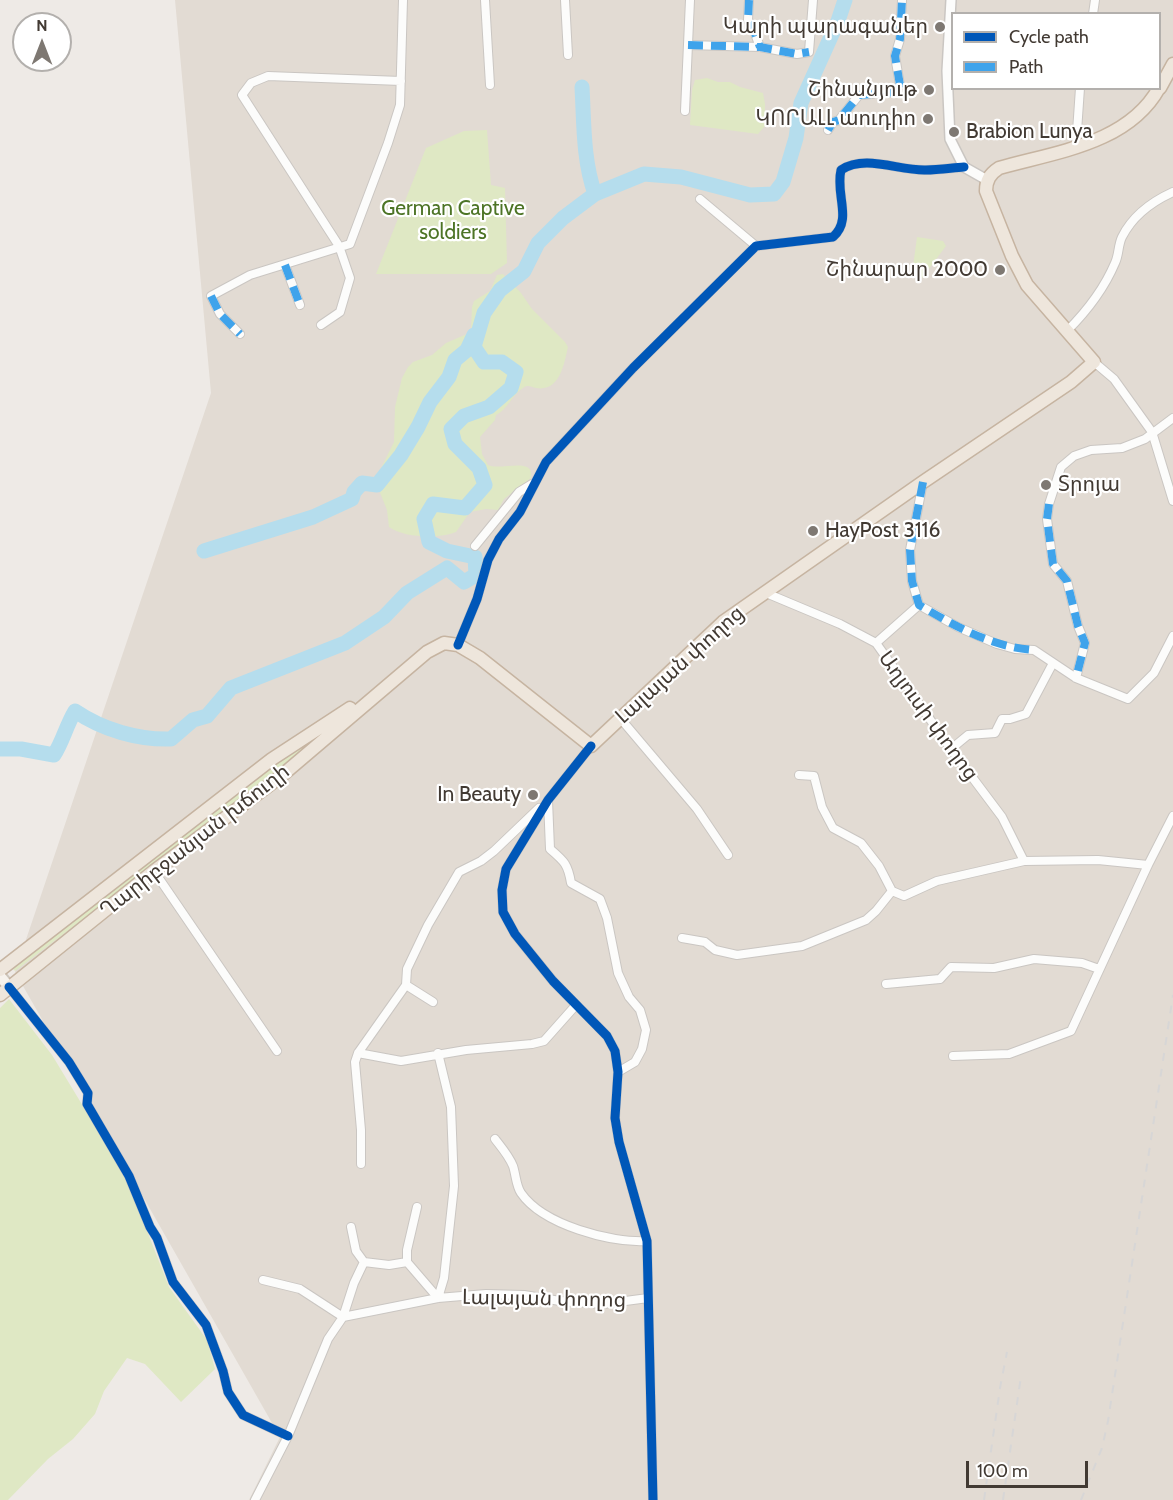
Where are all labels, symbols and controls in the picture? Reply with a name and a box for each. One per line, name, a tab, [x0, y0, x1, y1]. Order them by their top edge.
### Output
north arrow	[12, 12, 72, 72]
legend	[951, 12, 1161, 90]
place label: Կարի պարագաներ	[723, 14, 928, 40]
text: N	[36, 16, 48, 35]
marker: Կարի պարագաներ	[933, 20, 947, 34]
text: Cycle path	[1009, 26, 1089, 48]
text: Path	[1009, 56, 1043, 78]
place label: Շինանյութ	[808, 77, 917, 103]
marker: Շինանյութ	[922, 83, 936, 97]
place label: ԿՈՐԱԼԼ աուդիո	[755, 106, 916, 132]
marker: ԿՈՐԱԼԼ աուդիո	[921, 112, 935, 126]
place label: Brabion Lunya	[966, 119, 1092, 145]
marker: Brabion Lunya	[947, 125, 961, 139]
park label: German Captive soldiers	[381, 196, 525, 246]
place label: Շինարար 2000	[826, 257, 988, 283]
marker: Շինարար 2000	[993, 263, 1007, 277]
place label: Տրոյա	[1058, 472, 1120, 498]
marker: Տրոյա	[1039, 478, 1053, 492]
place label: HayPost 3116	[825, 518, 940, 544]
marker: HayPost 3116	[806, 524, 820, 538]
street label: Լալայան փողոց	[611, 601, 749, 729]
street label: Աղյուսի փողոց	[873, 646, 983, 786]
street label: Ղարիբջանյան խճուղի	[95, 759, 295, 923]
place label: In Beauty	[437, 782, 521, 808]
marker: In Beauty	[526, 788, 540, 802]
street label: Լալայան փողոց	[462, 1285, 626, 1313]
scale bar	[969, 1449, 1090, 1487]
text: 100 m	[977, 1460, 1028, 1482]

